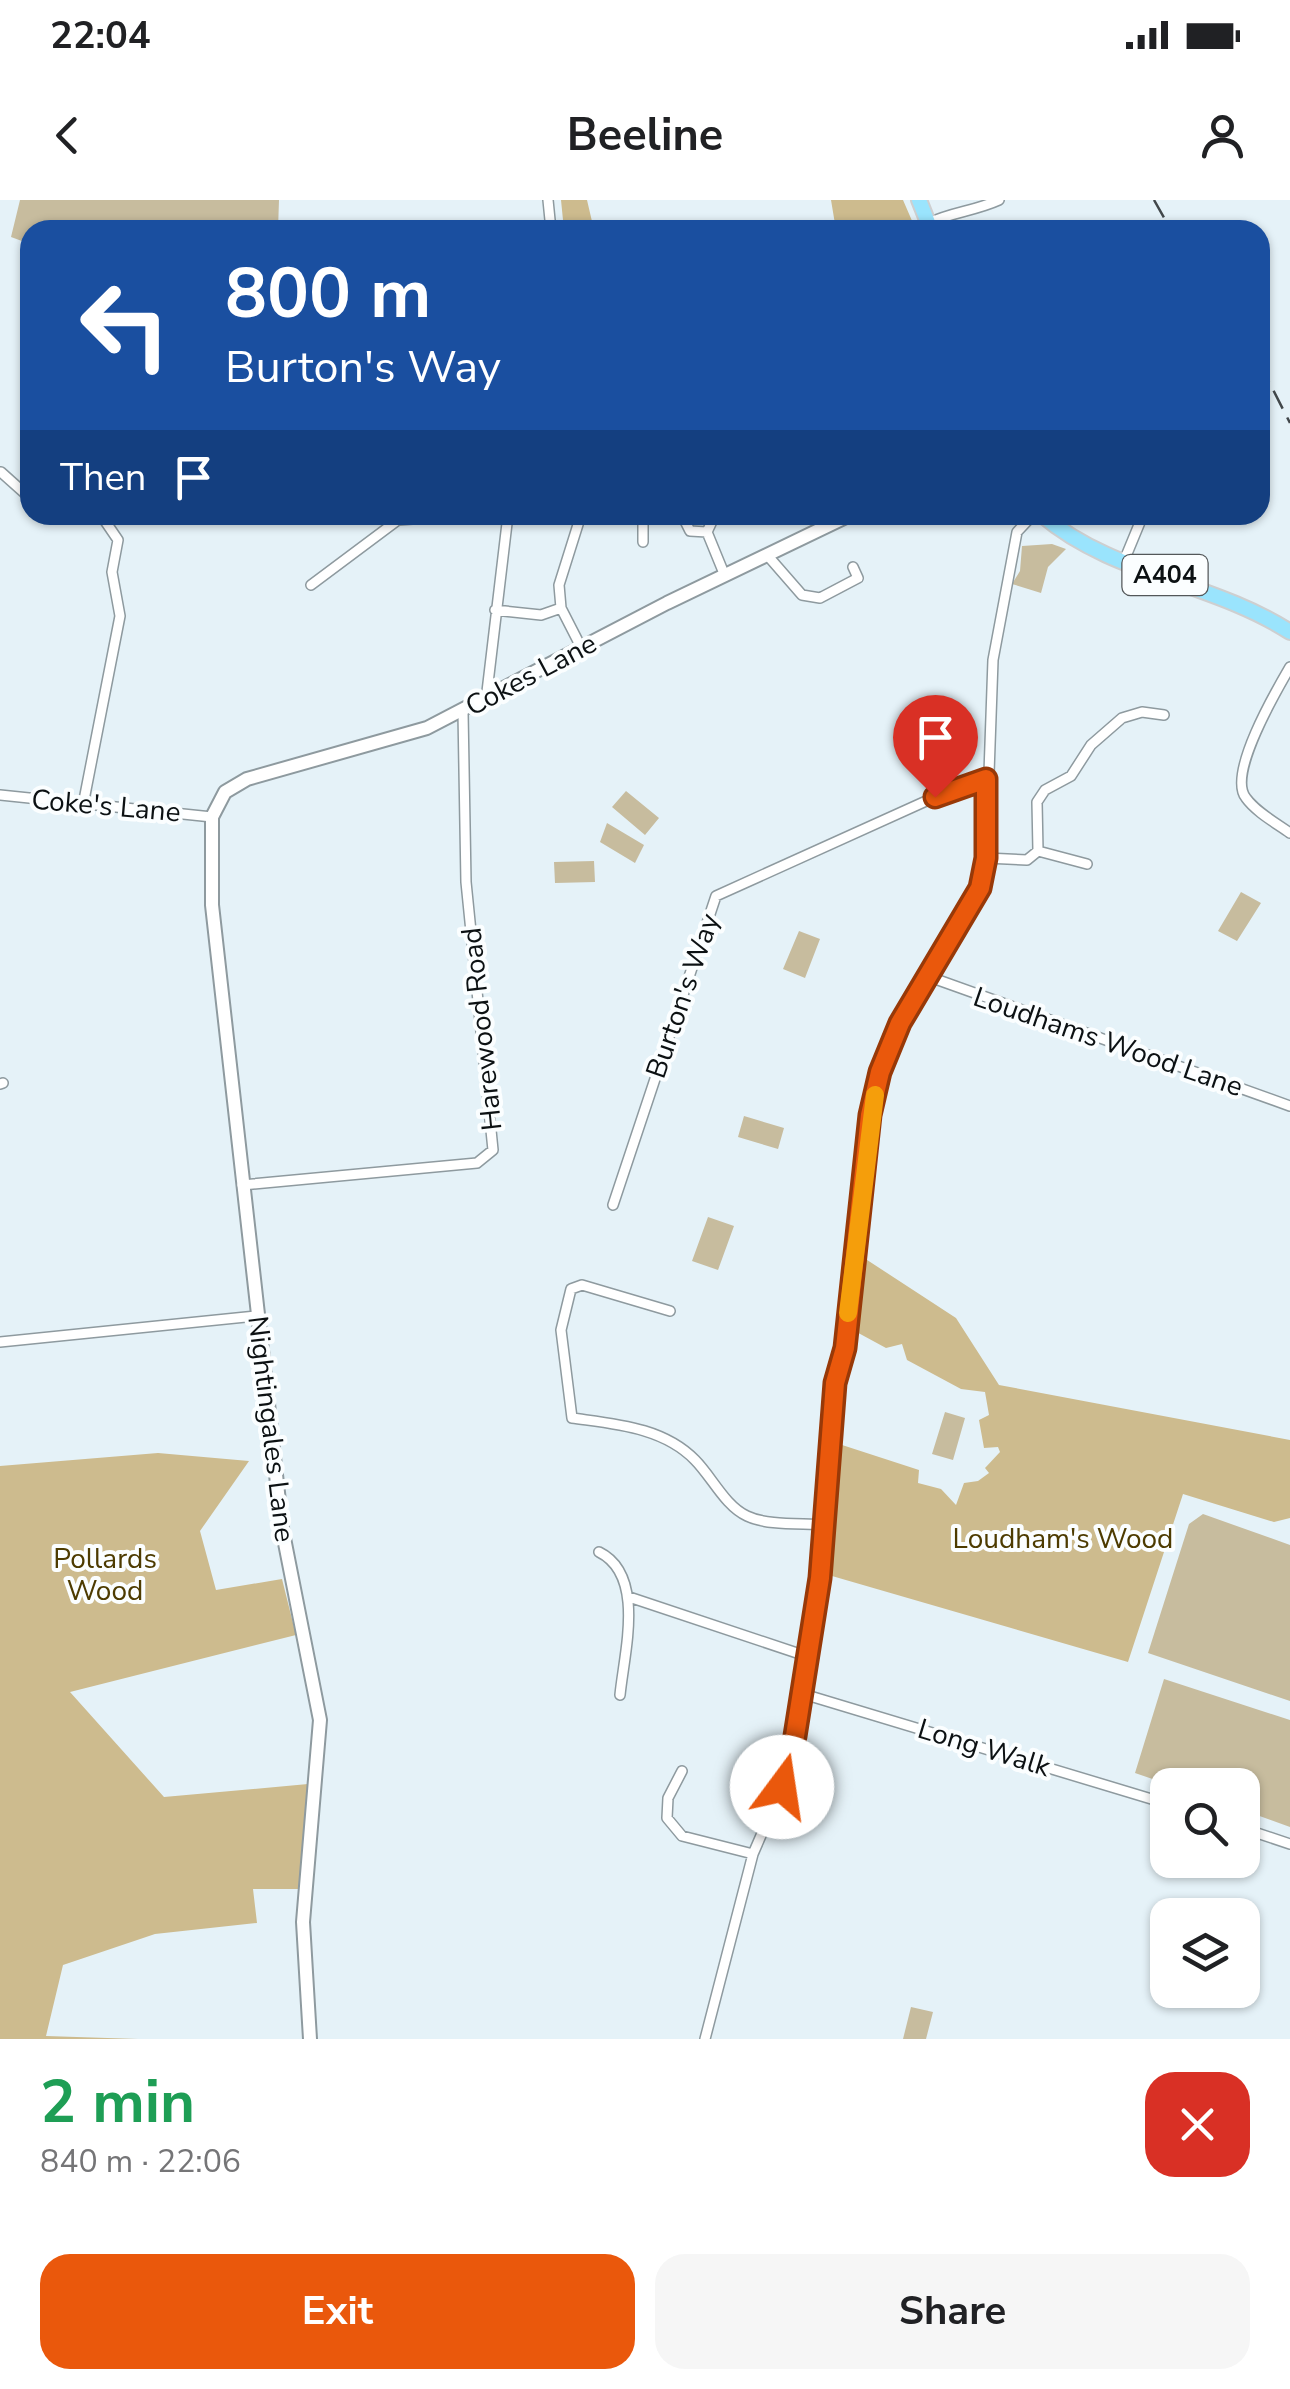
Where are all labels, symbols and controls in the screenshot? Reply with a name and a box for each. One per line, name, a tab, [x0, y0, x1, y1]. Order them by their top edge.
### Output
text: 22:04	[50, 10, 151, 61]
text: Beeline	[567, 105, 723, 166]
icon: back	[40, 108, 95, 163]
icon: person	[1195, 108, 1250, 163]
text: 800 m	[225, 246, 431, 342]
icon: left	[60, 260, 190, 390]
text: Burton's Way	[225, 337, 501, 398]
icon: arrive	[166, 450, 221, 505]
text: Then	[60, 452, 146, 503]
road number: A404	[1122, 555, 1208, 595]
street label: Cokes Lane	[459, 625, 603, 725]
pin	[893, 695, 978, 798]
icon: arrive	[908, 710, 963, 765]
street label: Coke's Lane	[30, 781, 182, 831]
street label: Burton's Way	[637, 908, 729, 1083]
street label: Harewood Road	[452, 926, 512, 1132]
street label: Loudhams Wood Lane	[968, 978, 1248, 1106]
street label: Nightingales Lane	[238, 1314, 304, 1544]
park label: Loudham's Wood	[953, 1520, 1173, 1558]
park label: Pollards Wood	[53, 1540, 157, 1610]
street label: Long Walk	[913, 1710, 1056, 1786]
position arrow	[730, 1735, 834, 1839]
map controls	[1150, 1768, 1260, 2008]
button: search	[1150, 1768, 1260, 1878]
button: layers	[1150, 1898, 1260, 2008]
text: 2 min	[40, 2061, 195, 2143]
button: close	[1145, 2072, 1250, 2177]
text: 840 m · 22:06	[40, 2140, 241, 2183]
button: Exit	[40, 2254, 635, 2369]
button: Share	[655, 2254, 1250, 2369]

